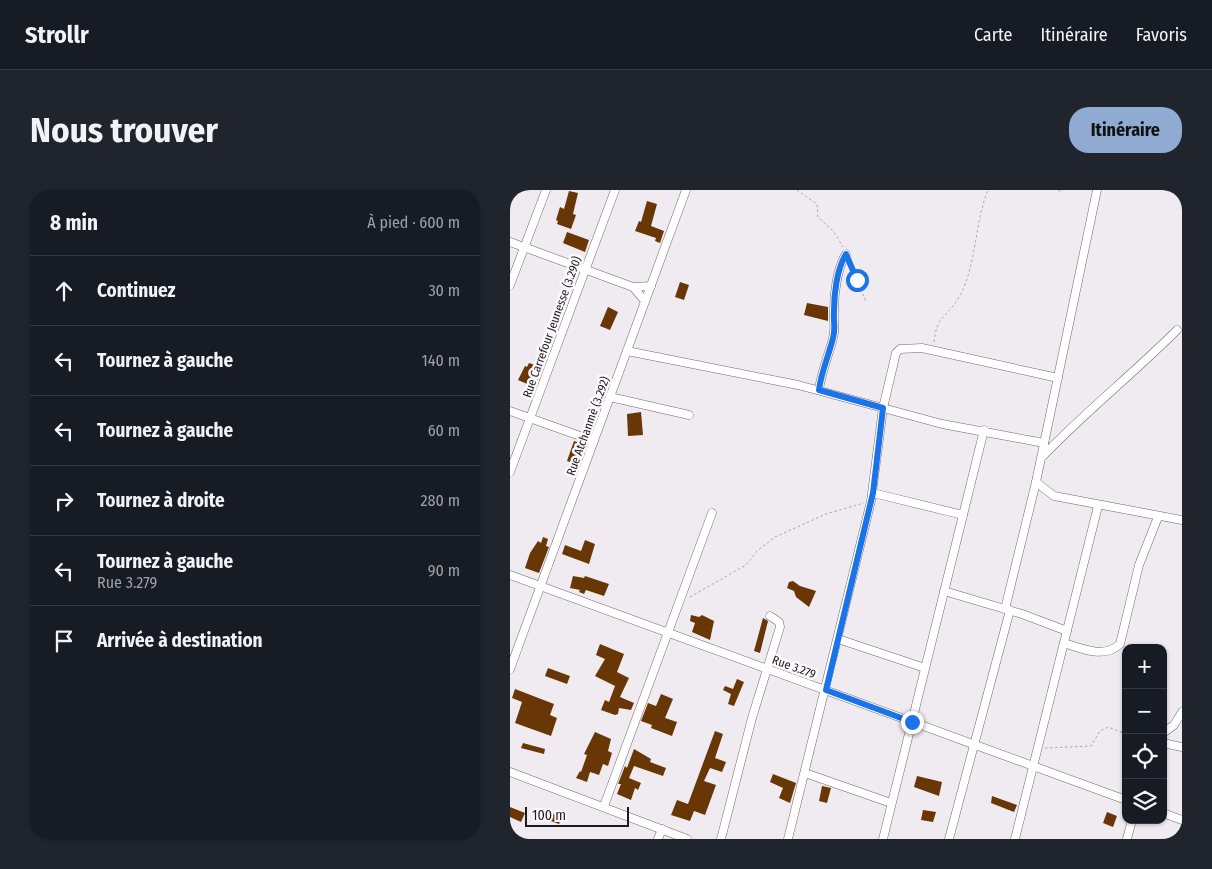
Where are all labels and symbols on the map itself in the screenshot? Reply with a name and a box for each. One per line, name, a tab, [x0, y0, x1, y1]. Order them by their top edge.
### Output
street label: Rue Carrefour Jeunesse (3.290)	[520, 254, 584, 400]
route start	[846, 269, 869, 292]
street label: Rue Atchanmè (3.292)	[564, 374, 613, 477]
street label: Rue 3.279	[770, 653, 818, 681]
route end	[901, 711, 924, 734]
scale bar	[525, 804, 629, 827]

